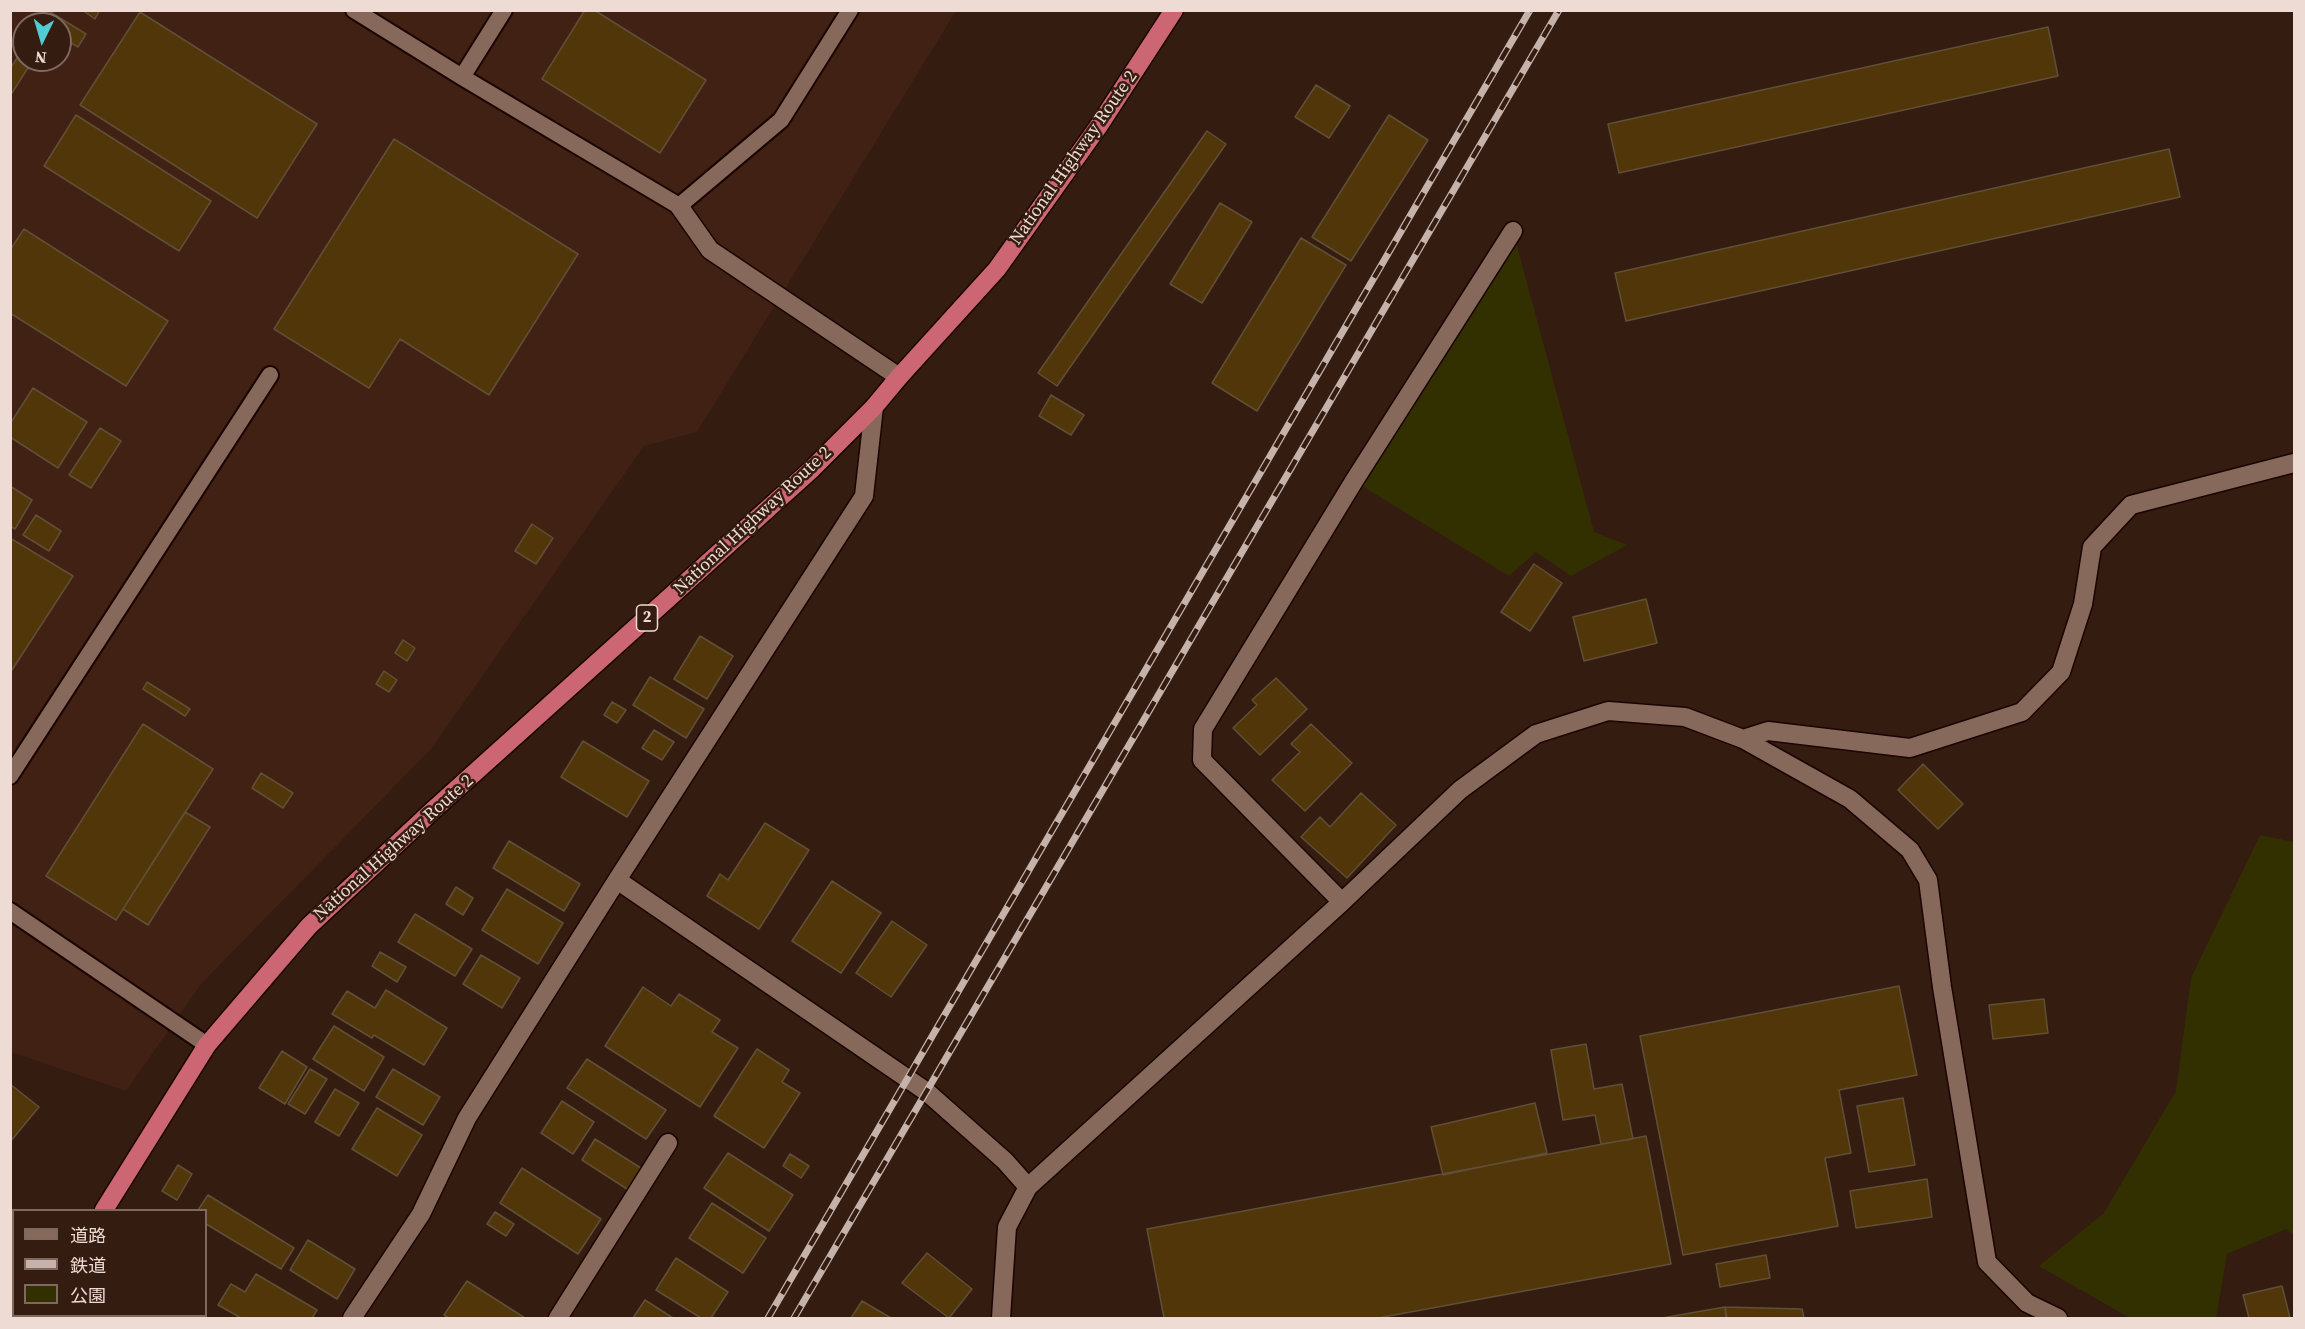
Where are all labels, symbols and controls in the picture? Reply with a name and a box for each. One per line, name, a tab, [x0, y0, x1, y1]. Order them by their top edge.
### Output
north arrow	[12, 12, 72, 72]
text: N	[34, 46, 47, 69]
street label: National Highway Route 2	[1006, 67, 1142, 249]
street label: National Highway Route 2	[670, 442, 836, 600]
road number: 2	[636, 605, 658, 631]
street label: National Highway Route 2	[310, 770, 478, 926]
legend	[12, 1209, 207, 1317]
text: 道路	[70, 1223, 106, 1248]
text: 鉄道	[70, 1253, 106, 1278]
text: 公園	[70, 1283, 106, 1308]

